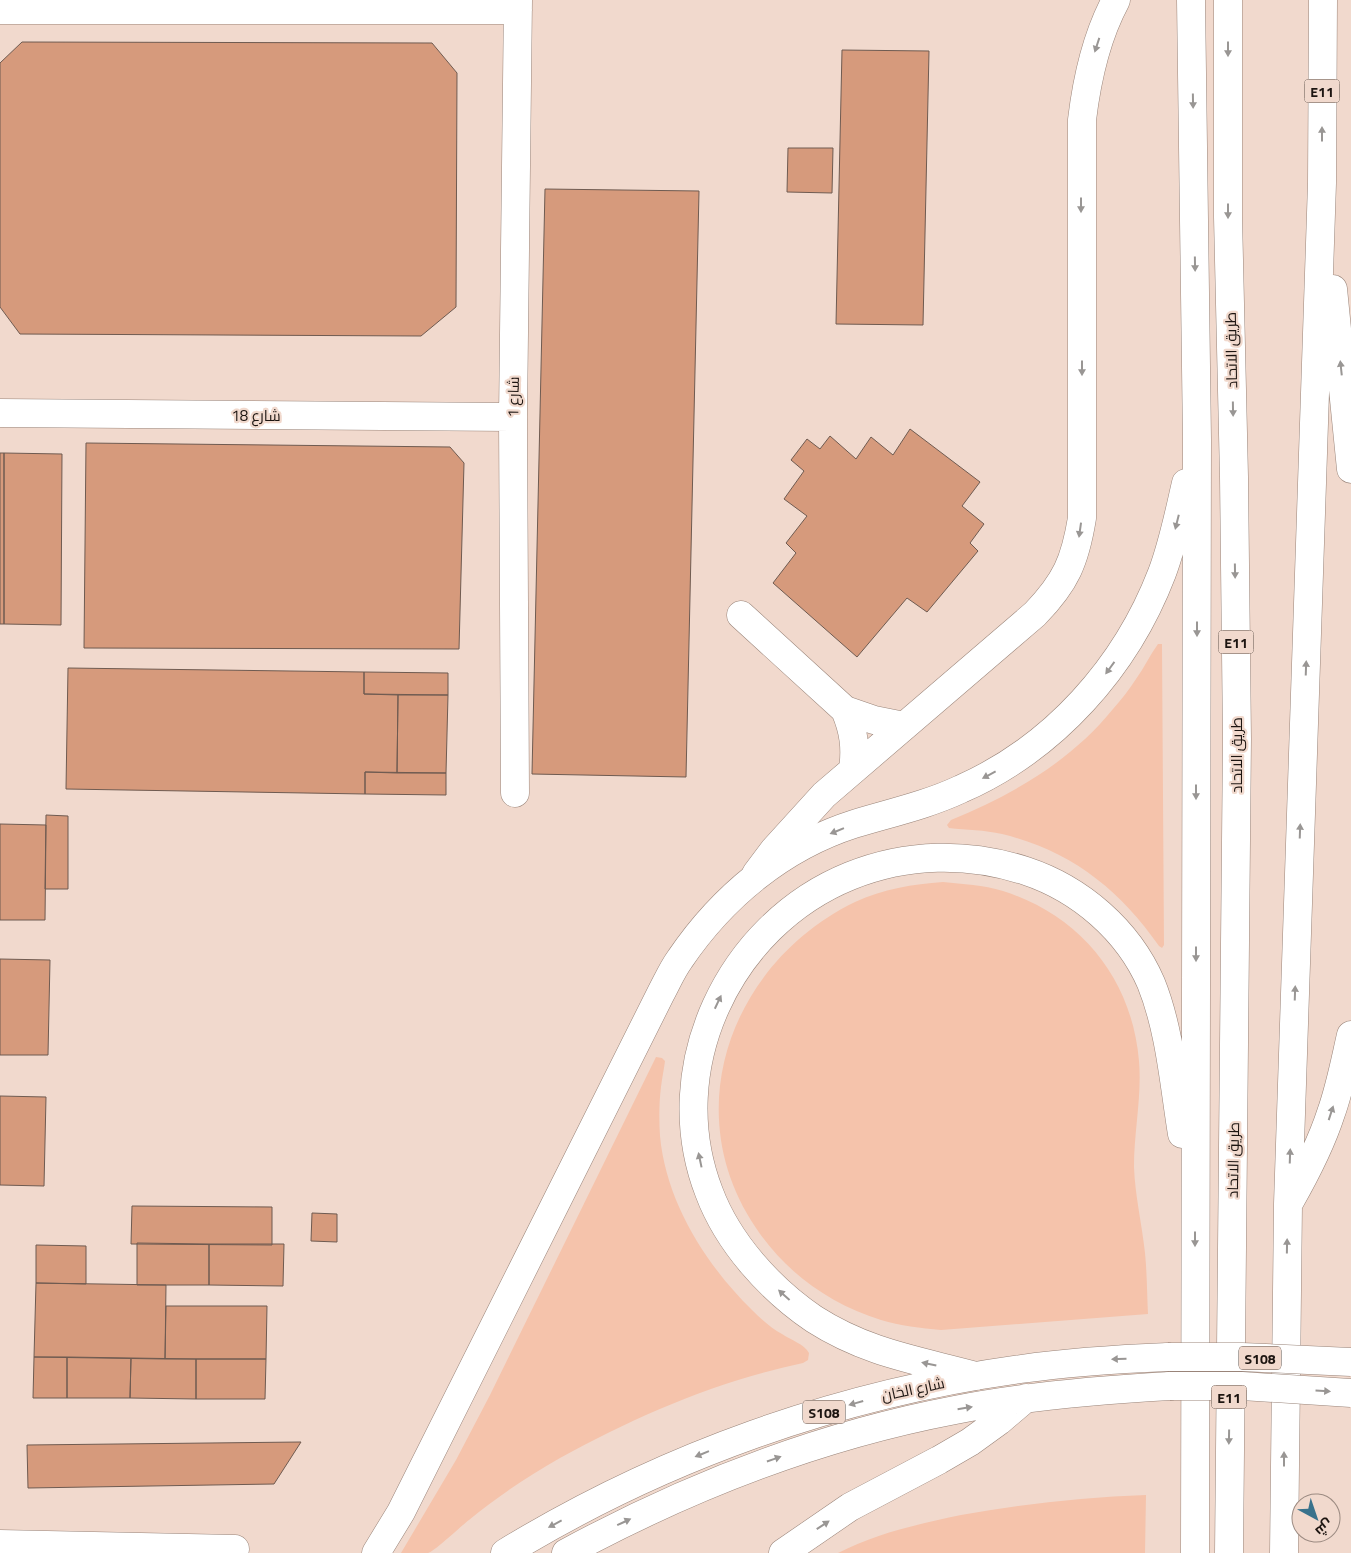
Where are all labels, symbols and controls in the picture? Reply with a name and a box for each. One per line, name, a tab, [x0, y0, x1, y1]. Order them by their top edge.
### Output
one-way arrow	[1093, 37, 1100, 52]
one-way arrow	[1224, 41, 1232, 57]
road number: E11	[1304, 80, 1340, 102]
one-way arrow	[1189, 93, 1197, 109]
one-way arrow	[1318, 126, 1326, 142]
one-way arrow	[1077, 198, 1085, 214]
one-way arrow	[1224, 203, 1232, 219]
one-way arrow	[1191, 256, 1199, 272]
street label: طريق الاتحاد	[1219, 312, 1243, 388]
one-way arrow	[1078, 360, 1086, 376]
one-way arrow	[1337, 360, 1345, 376]
street label: شارع 1	[501, 376, 525, 418]
one-way arrow	[1229, 401, 1237, 417]
street label: شارع 18	[231, 404, 281, 427]
one-way arrow	[1173, 514, 1181, 529]
one-way arrow	[1076, 523, 1084, 539]
one-way arrow	[1231, 563, 1239, 579]
one-way arrow	[1193, 621, 1201, 637]
road number: E11	[1218, 630, 1254, 654]
one-way arrow	[1302, 660, 1310, 676]
one-way arrow	[1105, 661, 1115, 675]
street label: طريق الاتحاد	[1225, 717, 1248, 793]
one-way arrow	[982, 771, 996, 779]
one-way arrow	[1192, 784, 1200, 800]
one-way arrow	[1297, 822, 1305, 838]
one-way arrow	[829, 827, 844, 835]
one-way arrow	[1192, 946, 1200, 962]
one-way arrow	[1291, 985, 1299, 1001]
one-way arrow	[714, 994, 722, 1009]
one-way arrow	[1327, 1105, 1335, 1120]
street label: طريق الاتحاد	[1221, 1122, 1245, 1198]
one-way arrow	[1286, 1147, 1294, 1163]
one-way arrow	[696, 1152, 704, 1167]
one-way arrow	[1191, 1231, 1199, 1247]
one-way arrow	[1283, 1238, 1291, 1254]
one-way arrow	[779, 1289, 791, 1301]
road number: S108	[1239, 1346, 1281, 1370]
one-way arrow	[1111, 1356, 1127, 1364]
one-way arrow	[922, 1360, 937, 1368]
street label: شارع الخان	[879, 1371, 947, 1407]
road number: E11	[1212, 1385, 1246, 1408]
one-way arrow	[1316, 1388, 1332, 1396]
one-way arrow	[848, 1399, 863, 1407]
road number: S108	[803, 1400, 845, 1424]
one-way arrow	[957, 1404, 973, 1412]
one-way arrow	[1225, 1429, 1233, 1445]
one-way arrow	[695, 1451, 709, 1459]
one-way arrow	[1280, 1451, 1288, 1467]
one-way arrow	[767, 1455, 782, 1463]
north arrow	[1291, 1493, 1341, 1543]
text: ش	[1311, 1515, 1338, 1542]
one-way arrow	[617, 1518, 631, 1526]
one-way arrow	[548, 1520, 563, 1528]
one-way arrow	[816, 1520, 830, 1530]

